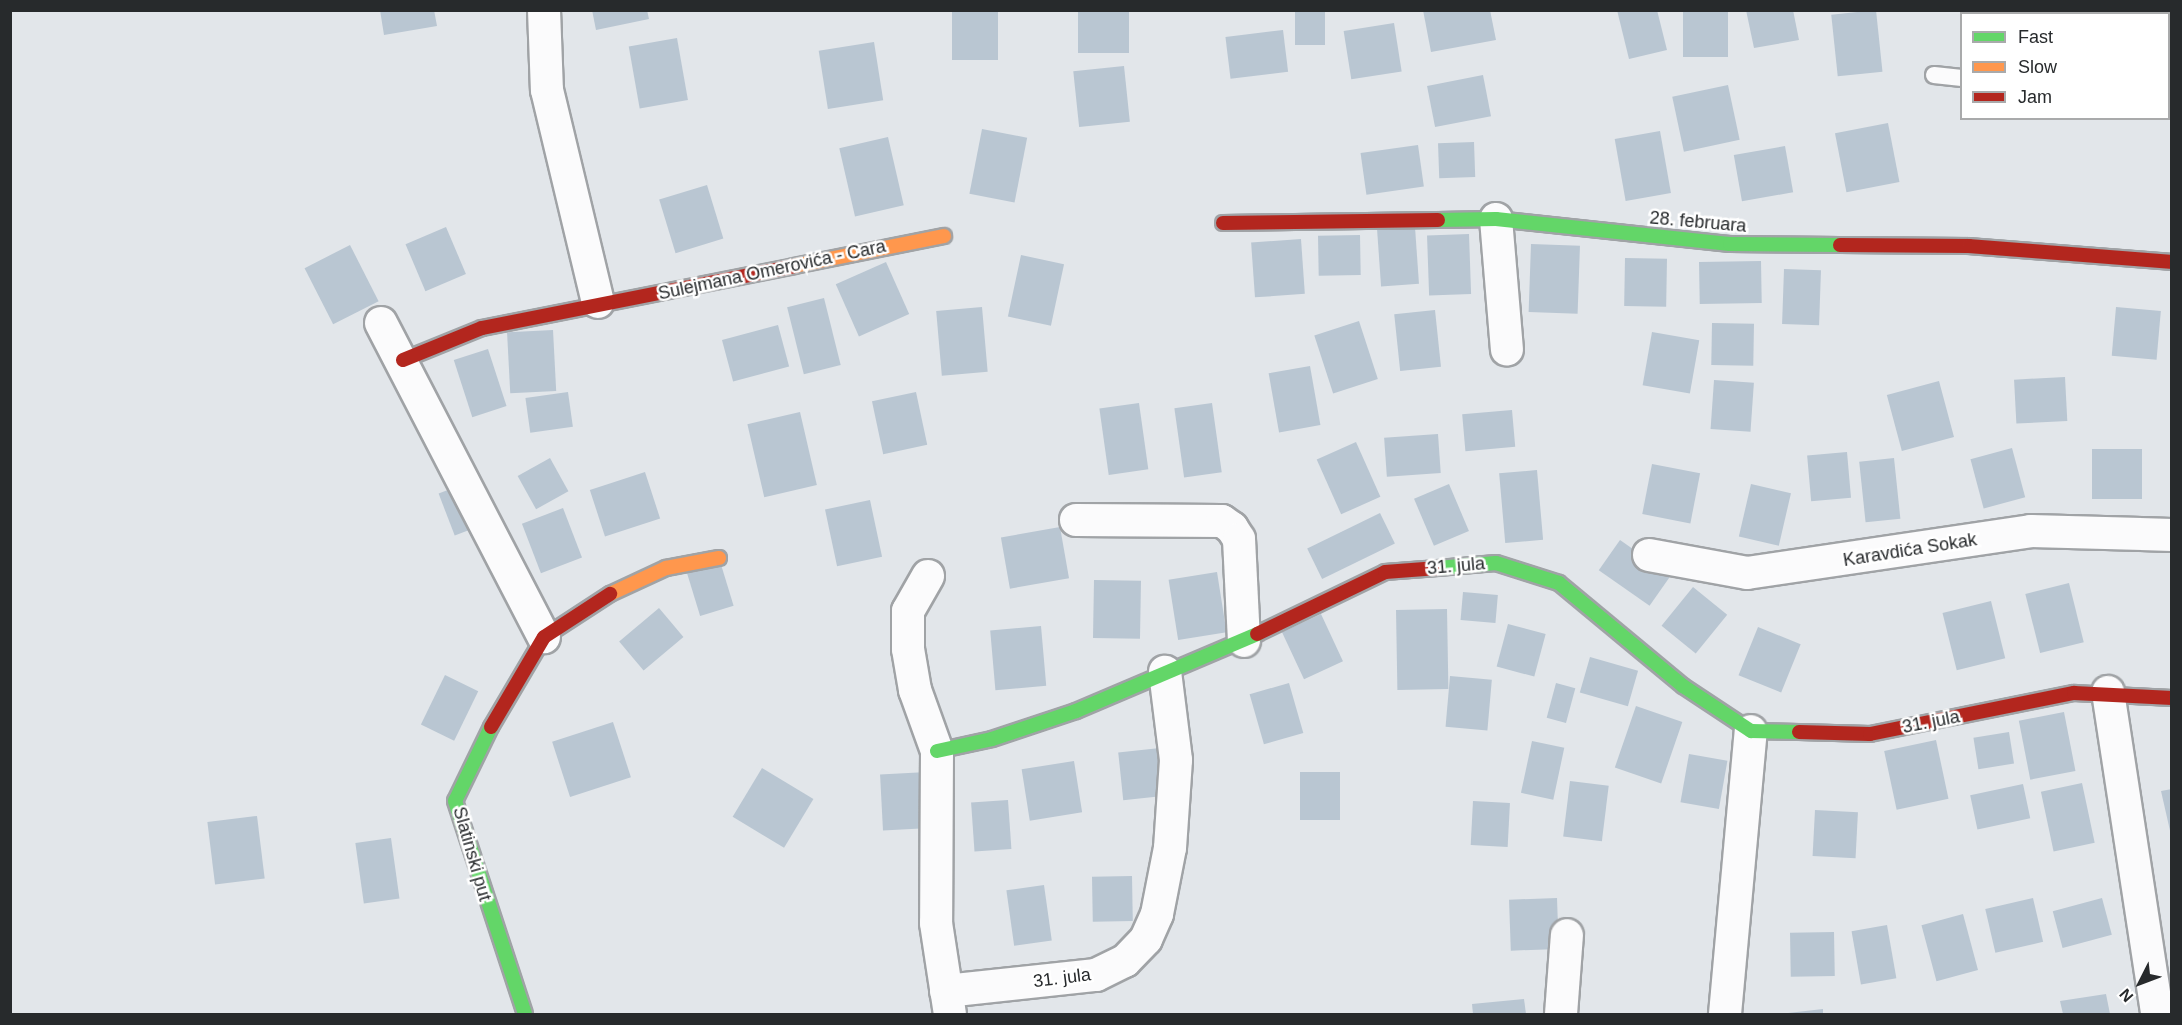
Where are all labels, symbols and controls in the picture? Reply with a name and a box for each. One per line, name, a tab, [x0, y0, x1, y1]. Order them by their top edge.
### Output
legend	[1960, 12, 2170, 120]
text: Fast	[2018, 27, 2053, 47]
text: Slow	[2018, 57, 2057, 77]
text: Jam	[2018, 87, 2052, 107]
street label: 28. februara	[1649, 207, 1747, 237]
street label: Sulejmana Omerovića - Cara	[656, 235, 888, 305]
street label: Karavdića Sokak	[1842, 529, 1978, 571]
street label: 31. jula	[1426, 553, 1486, 579]
street label: 31. jula	[1900, 706, 1962, 738]
street label: Slatinski put	[448, 804, 496, 904]
north arrow	[2110, 953, 2170, 1013]
street label: 31. jula	[1032, 964, 1092, 992]
text: N	[2116, 985, 2136, 1005]

